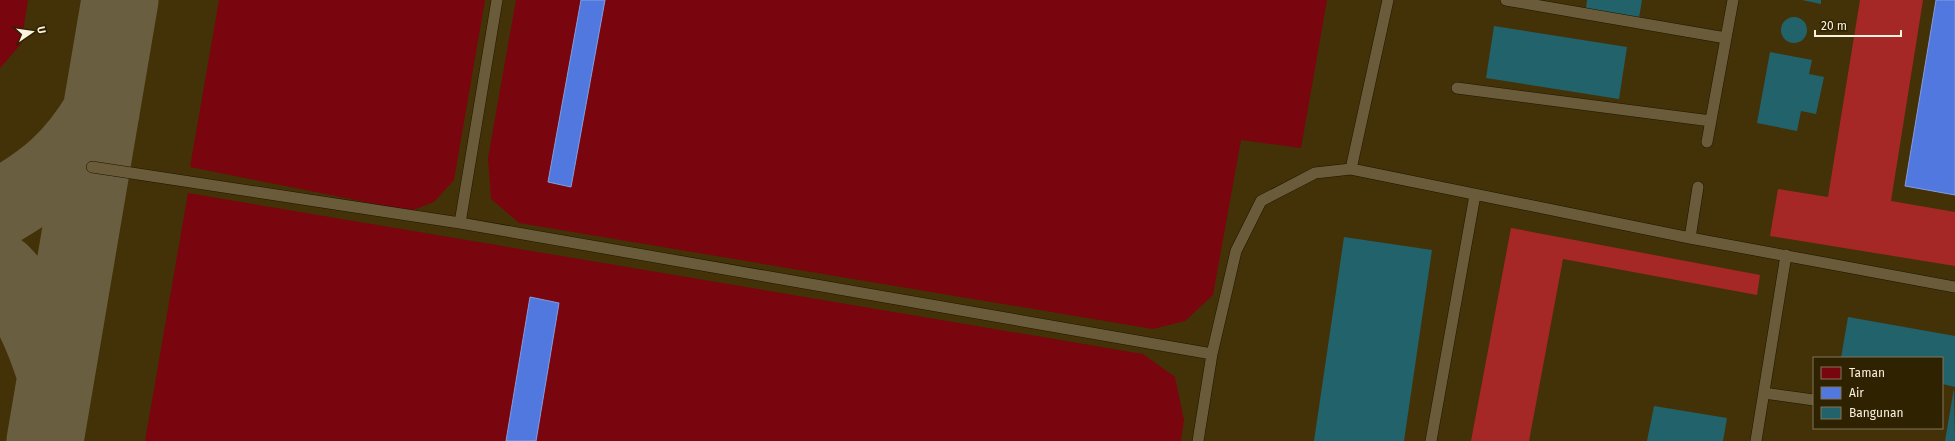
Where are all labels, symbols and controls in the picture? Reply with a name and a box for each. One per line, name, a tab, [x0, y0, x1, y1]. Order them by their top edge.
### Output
north arrow	[12, 12, 52, 52]
scale bar	[1815, 12, 1901, 38]
text: 20 m	[1821, 19, 1847, 33]
text: U	[34, 25, 48, 35]
legend	[1813, 357, 1943, 429]
text: Taman	[1849, 366, 1885, 380]
text: Air	[1849, 386, 1864, 400]
text: Bangunan	[1849, 406, 1904, 420]

